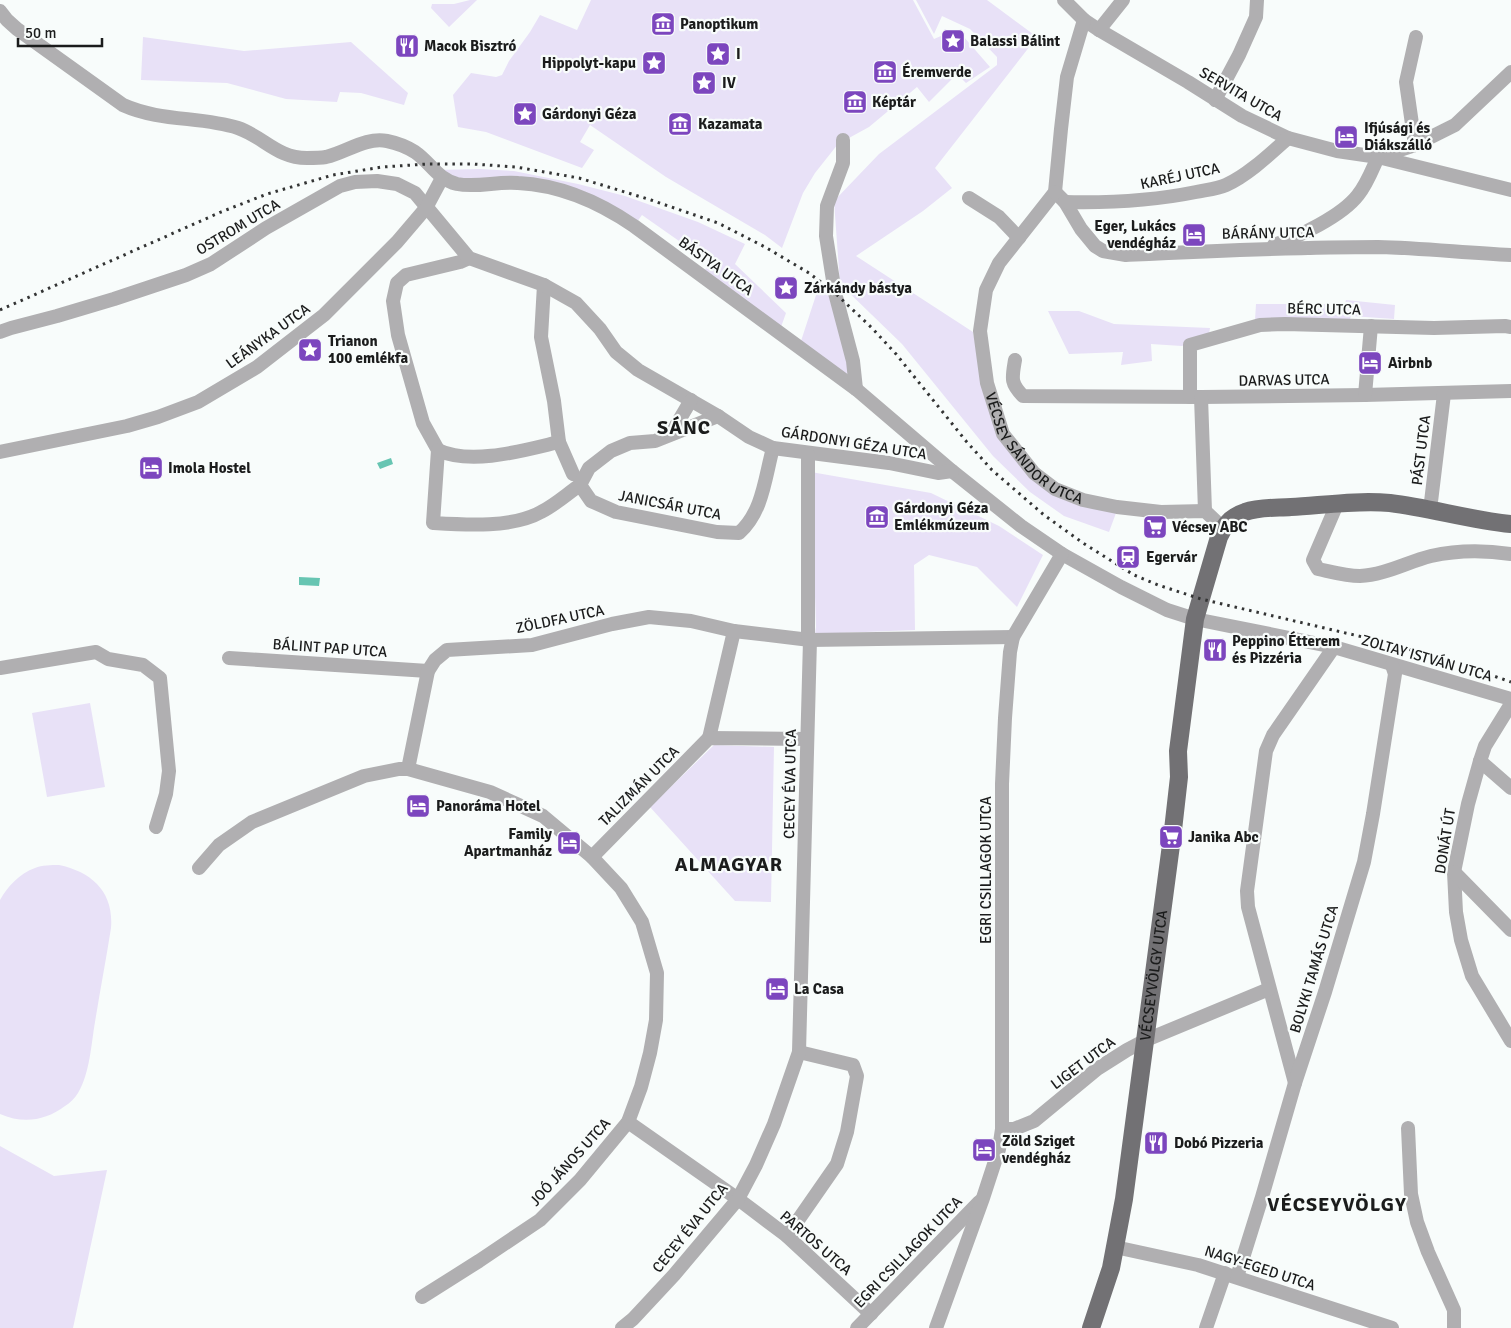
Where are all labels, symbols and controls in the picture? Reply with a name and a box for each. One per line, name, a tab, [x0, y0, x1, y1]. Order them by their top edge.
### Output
museum icon: Panoptikum	[650, 11, 676, 37]
scale bar	[18, 15, 101, 47]
place label: Panoptikum	[680, 15, 758, 33]
text: 50 m	[25, 24, 56, 42]
place icon: Balassi Bálint	[940, 28, 966, 54]
place label: Balassi Bálint	[970, 32, 1061, 50]
restaurant icon: Macok Bisztró	[394, 33, 420, 59]
place label: Macok Bisztró	[424, 37, 517, 55]
place icon: I	[705, 41, 731, 67]
place label: I	[736, 45, 741, 63]
place icon: Hippolyt-kapu	[641, 50, 667, 76]
place label: Hippolyt-kapu	[542, 54, 636, 72]
museum icon: Éremverde	[872, 59, 898, 85]
place label: Éremverde	[902, 62, 972, 81]
street label: SERVITA UTCA	[1196, 63, 1286, 125]
place icon: IV	[691, 70, 717, 96]
place label: IV	[722, 74, 736, 92]
museum icon: Képtár	[842, 89, 868, 115]
place label: Képtár	[872, 93, 916, 111]
place icon: Gárdonyi Géza	[512, 101, 538, 127]
place label: Gárdonyi Géza	[542, 105, 637, 123]
museum icon: Kazamata	[667, 111, 693, 137]
place label: Kazamata	[698, 115, 763, 133]
place label: Ifjúsági és Diákszálló	[1364, 119, 1432, 154]
hotel icon: Ifjúsági és Diákszálló	[1333, 124, 1359, 150]
street label: KARÉJ UTCA	[1138, 158, 1221, 193]
street label: OSTROM UTCA	[193, 195, 283, 259]
place label: Eger, Lukács vendégház	[1094, 217, 1176, 252]
hotel icon: Eger, Lukács vendégház	[1181, 222, 1207, 248]
street label: BÁRÁNY UTCA	[1221, 222, 1314, 243]
street label: BÁSTYA UTCA	[675, 232, 757, 299]
place icon: Zárkándy bástya	[773, 275, 799, 301]
place label: Zárkándy bástya	[804, 279, 912, 297]
street label: BÉRC UTCA	[1287, 298, 1361, 319]
street label: LEÁNYKA UTCA	[222, 299, 314, 373]
place label: Trianon 100 emlékfa	[328, 332, 408, 367]
place icon: Trianon 100 emlékfa	[297, 337, 323, 363]
hotel icon: Airbnb	[1357, 350, 1383, 376]
place label: Airbnb	[1388, 354, 1432, 372]
street label: DARVAS UTCA	[1238, 370, 1330, 390]
street label: VÉCSEY SÁNDOR UTCA	[981, 390, 1086, 508]
street label: PÁST UTCA	[1407, 414, 1434, 486]
district label: SÁNC	[657, 415, 711, 440]
street label: GÁRDONYI GÉZA UTCA	[780, 422, 928, 463]
hotel icon: Imola Hostel	[138, 455, 164, 481]
place label: Imola Hostel	[168, 459, 251, 477]
street label: JANICSÁR UTCA	[617, 485, 723, 524]
place label: Gárdonyi Géza Emlékmúzeum	[894, 499, 989, 534]
museum icon: Gárdonyi Géza Emlékmúzeum	[864, 504, 890, 530]
supermarket icon: Vécsey ABC	[1142, 514, 1168, 540]
place label: Vécsey ABC	[1172, 518, 1248, 536]
station icon: Egervár	[1115, 544, 1141, 570]
place label: Egervár	[1146, 548, 1197, 566]
street label: ZÖLDFA UTCA	[514, 601, 606, 637]
street label: ZOLTAY ISTVÁN UTCA	[1359, 630, 1495, 685]
place label: Peppino Étterem és Pizzéria	[1232, 631, 1340, 667]
street label: BÁLINT PAP UTCA	[272, 634, 388, 661]
restaurant icon: Peppino Étterem és Pizzéria	[1202, 637, 1228, 663]
street label: CECEY ÉVA UTCA	[779, 729, 800, 839]
street label: TALIZMÁN UTCA	[594, 741, 683, 830]
hotel icon: Panoráma Hotel	[405, 793, 431, 819]
street label: EGRI CSILLAGOK UTCA	[977, 796, 995, 944]
place label: Panoráma Hotel	[436, 797, 541, 815]
street label: DONÁT ÚT	[1430, 806, 1459, 875]
supermarket icon: Janika Abc	[1158, 824, 1184, 850]
place label: Family Apartmanház	[464, 825, 553, 860]
place label: Janika Abc	[1188, 828, 1259, 846]
hotel icon: Family Apartmanház	[556, 830, 582, 856]
district label: ALMAGYAR	[675, 852, 783, 877]
street label: BOLYKI TAMÁS UTCA	[1285, 902, 1342, 1035]
street label: VÉCSEYVÖLGY UTCA	[1136, 909, 1171, 1042]
hotel icon: La Casa	[764, 976, 790, 1002]
place label: La Casa	[794, 980, 844, 998]
street label: LIGET UTCA	[1047, 1033, 1119, 1093]
street label: JOÓ JÁNOS UTCA	[525, 1114, 614, 1210]
restaurant icon: Dobó Pizzeria	[1143, 1130, 1169, 1156]
place label: Zöld Sziget vendégház	[1001, 1132, 1075, 1167]
place label: Dobó Pizzeria	[1174, 1134, 1264, 1152]
hotel icon: Zöld Sziget vendégház	[971, 1137, 997, 1163]
street label: CECEY ÉVA UTCA	[648, 1179, 732, 1276]
district label: VÉCSEYVÖLGY	[1267, 1192, 1407, 1217]
street label: EGRI CSILLAGOK UTCA	[850, 1193, 966, 1311]
street label: PARTOS UTCA	[776, 1207, 856, 1279]
street label: NAGY-EGED UTCA	[1202, 1242, 1318, 1294]

